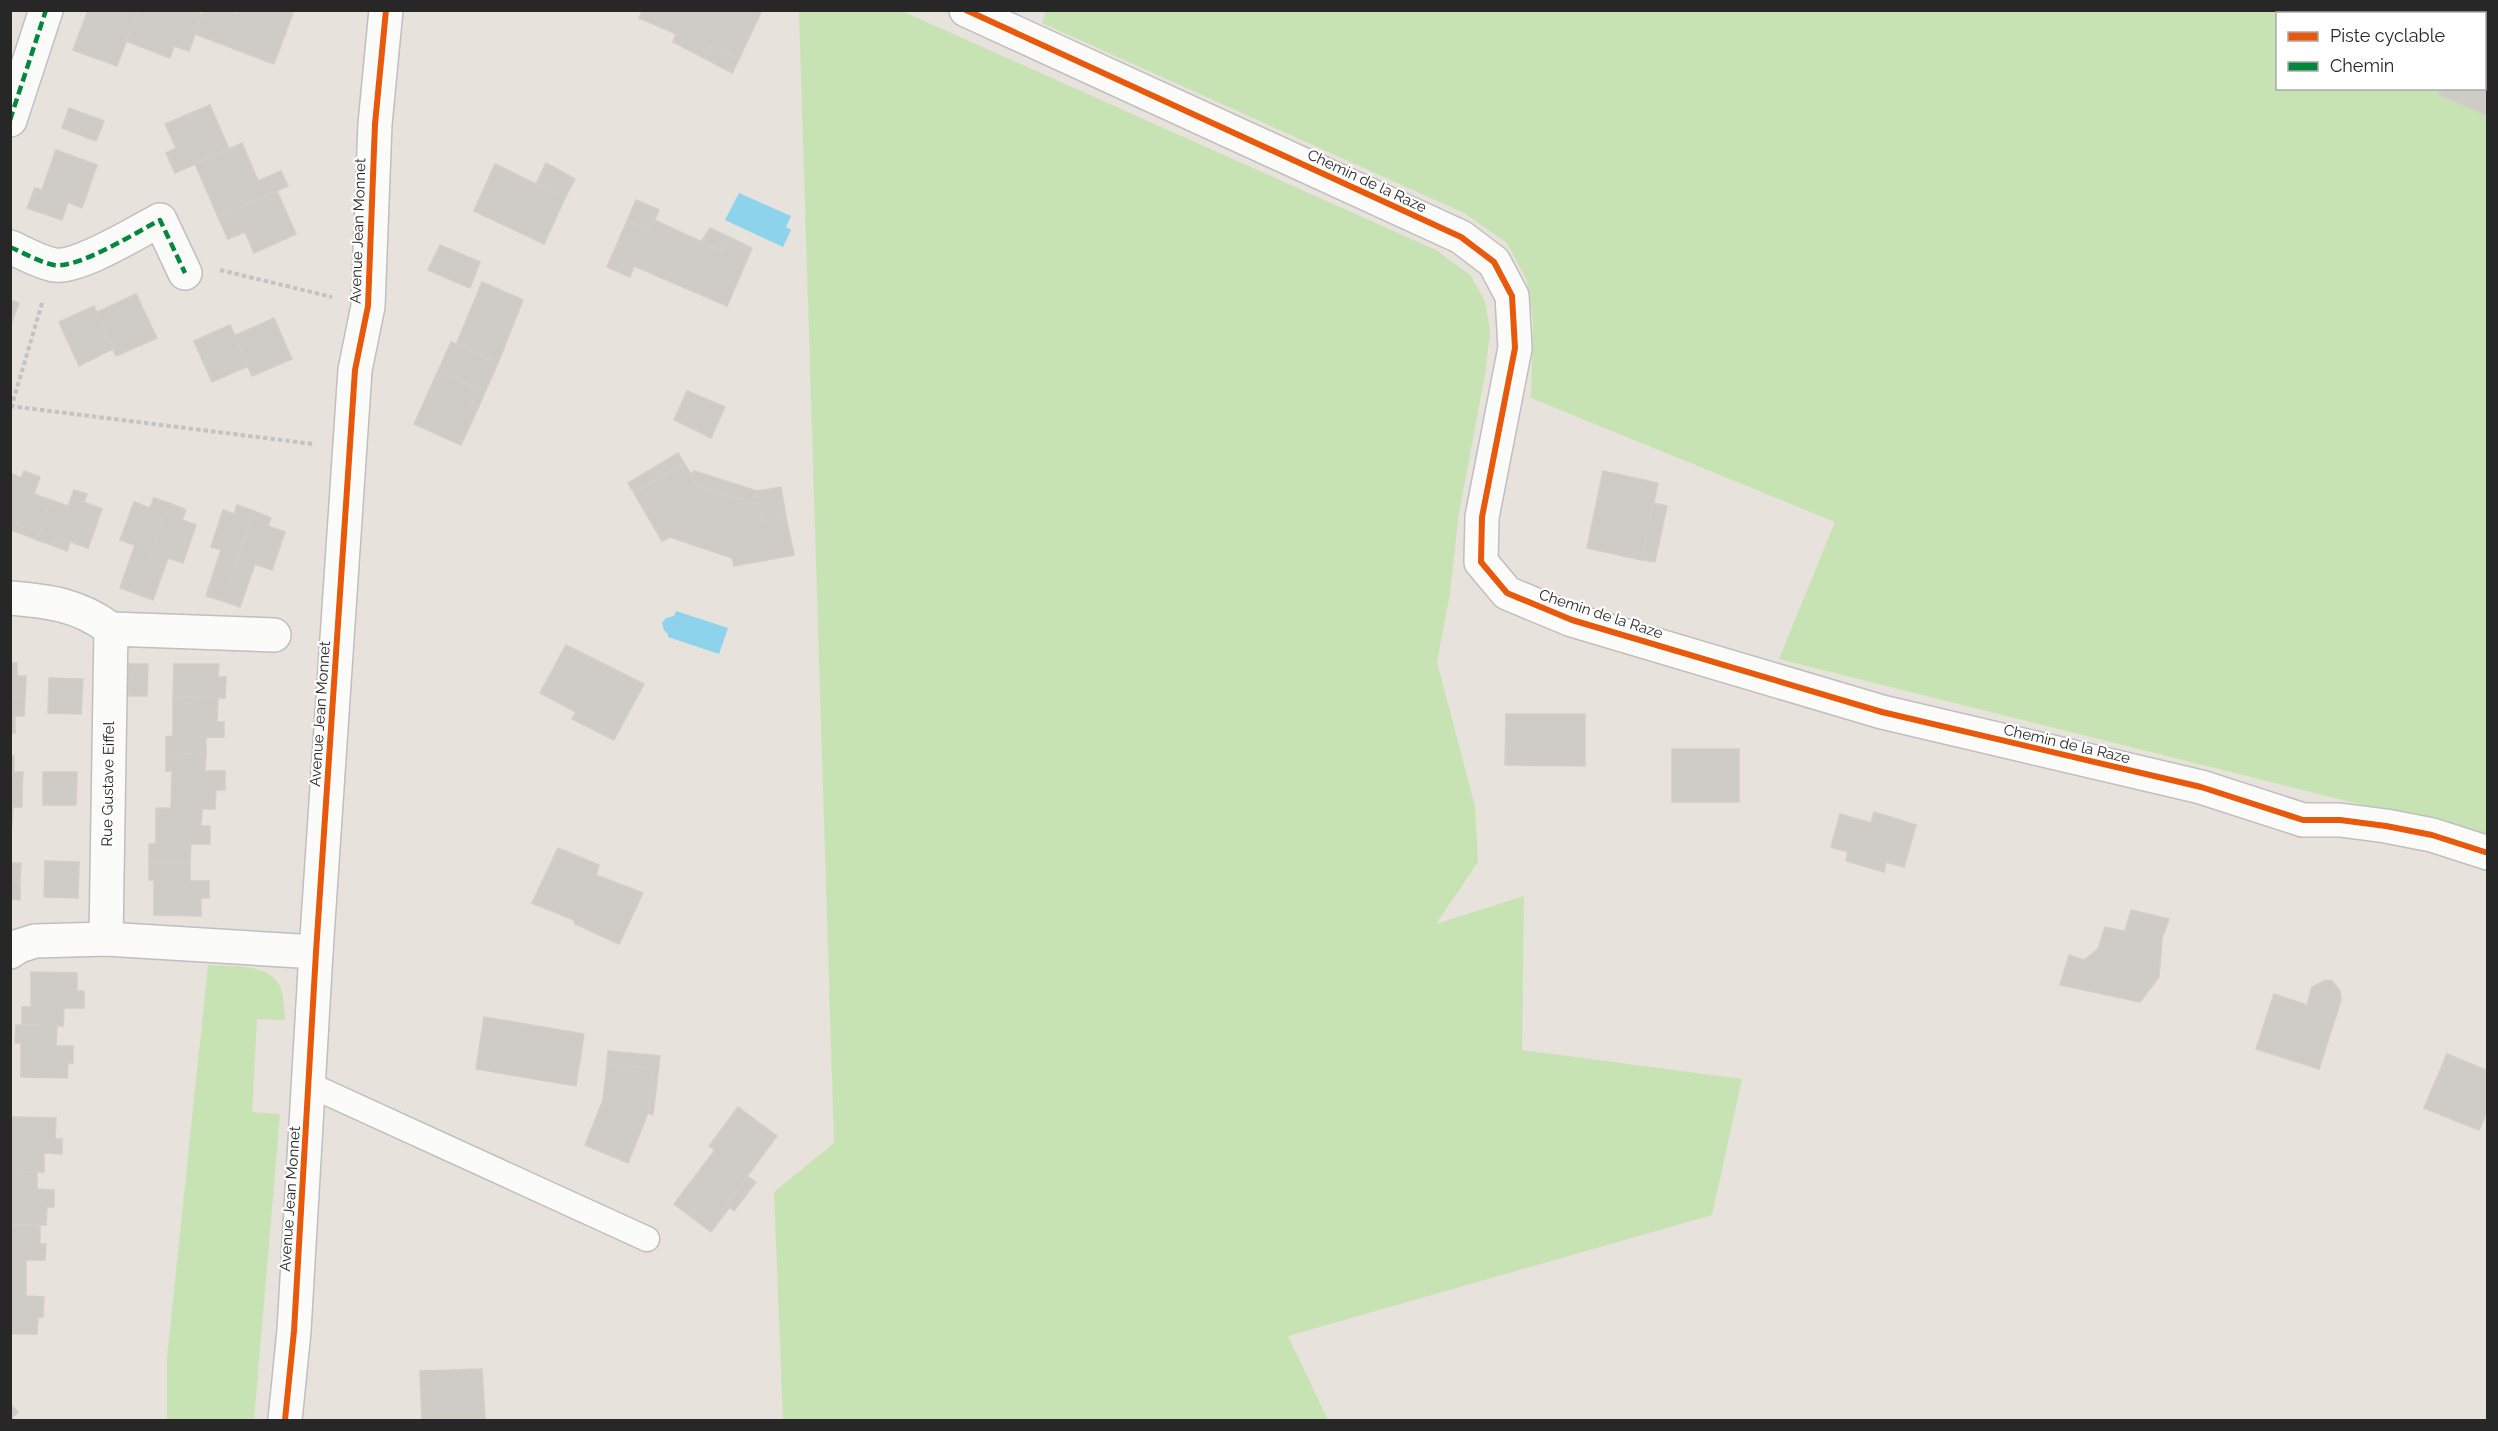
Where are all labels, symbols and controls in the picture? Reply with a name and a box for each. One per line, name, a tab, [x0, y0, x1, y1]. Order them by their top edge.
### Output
legend	[2276, 12, 2486, 90]
text: Piste cyclable	[2330, 25, 2446, 46]
text: Chemin	[2330, 55, 2394, 76]
street label: Chemin de la Raze	[1305, 146, 1430, 217]
street label: Avenue Jean Monnet	[346, 158, 370, 304]
street label: Chemin de la Raze	[1537, 585, 1665, 643]
street label: Avenue Jean Monnet	[306, 641, 334, 787]
street label: Rue Gustave Eiffel	[98, 720, 118, 847]
street label: Chemin de la Raze	[2002, 721, 2132, 767]
street label: Avenue Jean Monnet	[276, 1126, 304, 1272]

